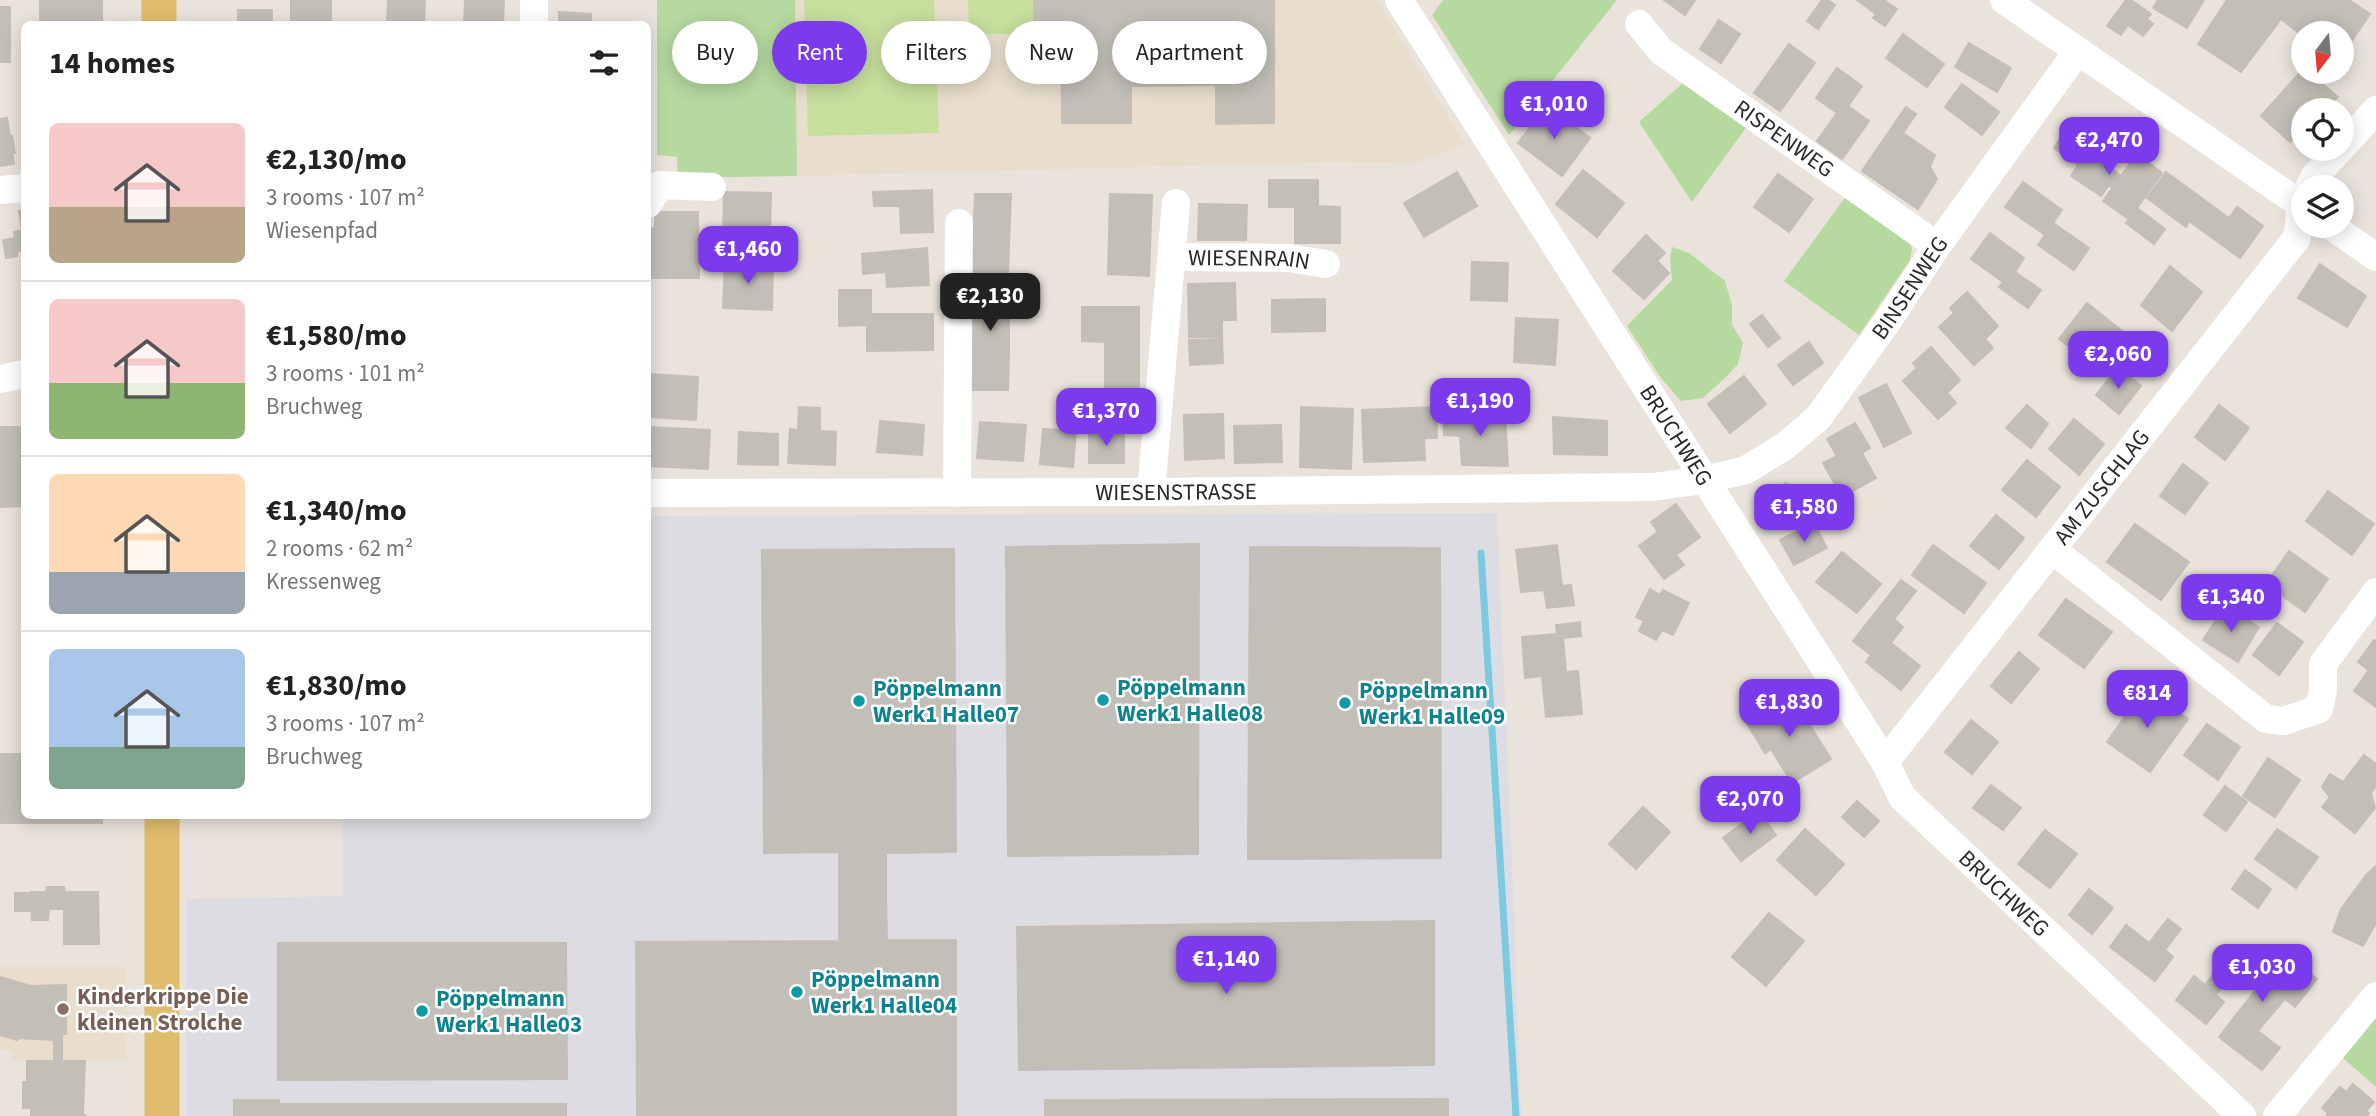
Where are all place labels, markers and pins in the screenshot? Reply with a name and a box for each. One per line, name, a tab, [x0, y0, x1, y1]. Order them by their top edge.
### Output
pin: €1,010	[1497, 82, 1611, 141]
pin: €2,470	[2052, 118, 2166, 177]
pin: €1,460	[691, 226, 805, 286]
pin: €2,130	[933, 274, 1047, 333]
pin: €2,060	[2061, 332, 2175, 391]
pin: €1,190	[1423, 378, 1537, 438]
pin: €1,370	[1049, 388, 1163, 448]
pin: €1,580	[1747, 484, 1861, 544]
pin: €1,340	[2174, 574, 2288, 634]
pin: €814	[2106, 670, 2188, 730]
place label: Pöppelmann Werk1 Halle08	[1117, 671, 1263, 730]
place label: Pöppelmann Werk1 Halle07	[873, 672, 1019, 731]
place label: Pöppelmann Werk1 Halle09	[1359, 674, 1505, 733]
pin: €1,830	[1732, 680, 1846, 739]
marker: Pöppelmann Werk1 Halle08	[1095, 692, 1111, 708]
marker: Pöppelmann Werk1 Halle07	[851, 693, 867, 709]
marker: Pöppelmann Werk1 Halle09	[1337, 695, 1353, 711]
pin: €2,070	[1693, 776, 1807, 836]
pin: €1,140	[1169, 936, 1283, 996]
pin: €1,030	[2205, 944, 2319, 1004]
place label: Pöppelmann Werk1 Halle04	[811, 963, 957, 1022]
place label: Kinderkrippe Die kleinen Strolche	[77, 980, 249, 1039]
place label: Pöppelmann Werk1 Halle03	[436, 982, 582, 1041]
marker: Pöppelmann Werk1 Halle04	[789, 984, 805, 1000]
marker: Kinderkrippe Die kleinen Strolche	[55, 1001, 71, 1017]
marker: Pöppelmann Werk1 Halle03	[414, 1003, 430, 1019]

